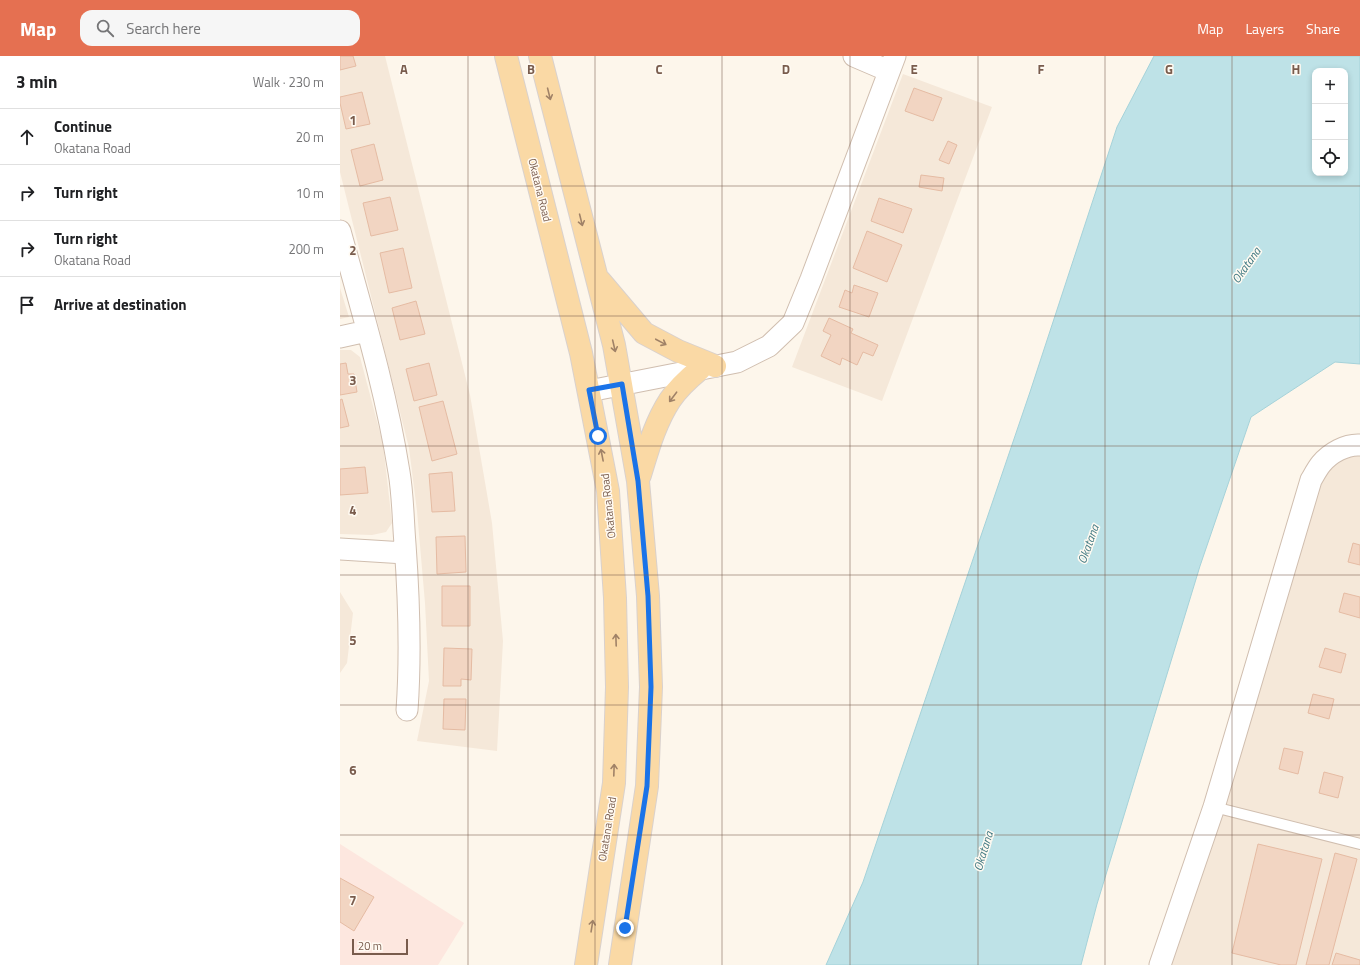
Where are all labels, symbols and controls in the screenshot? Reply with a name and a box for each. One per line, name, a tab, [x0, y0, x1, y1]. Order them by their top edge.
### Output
search box	[80, 10, 360, 46]
text: Map	[20, 14, 56, 43]
icon: search	[94, 17, 116, 39]
text: Search here	[126, 17, 201, 40]
text: Map	[1197, 18, 1223, 39]
text: Layers	[1245, 18, 1284, 39]
text: Share	[1306, 18, 1340, 39]
text: A	[400, 59, 408, 79]
text: B	[527, 59, 535, 79]
text: C	[655, 59, 663, 79]
text: D	[782, 59, 790, 79]
text: E	[910, 59, 918, 79]
text: F	[1038, 59, 1045, 79]
text: G	[1165, 59, 1173, 79]
text: H	[1292, 59, 1300, 79]
map controls	[1312, 68, 1348, 176]
button: +	[1312, 68, 1348, 104]
text: 3 min	[16, 69, 57, 95]
text: Walk · 230 m	[253, 72, 324, 92]
one-way arrow	[546, 87, 553, 100]
button: −	[1312, 104, 1348, 140]
text: 1	[349, 110, 357, 130]
text: Continue	[54, 115, 112, 138]
icon: ahead	[16, 126, 38, 148]
text: 20 m	[296, 127, 324, 147]
text: Okatana Road	[54, 138, 131, 158]
button: locate	[1312, 140, 1348, 176]
street label: Okatana Road	[524, 157, 556, 224]
text: Turn right	[54, 181, 118, 204]
icon: right	[16, 182, 38, 204]
text: 10 m	[296, 183, 324, 203]
one-way arrow	[578, 213, 585, 226]
text: Turn right	[54, 227, 118, 250]
icon: right	[16, 238, 38, 260]
text: 200 m	[288, 239, 324, 259]
text: 2	[349, 240, 357, 260]
water label: Okatana	[1227, 242, 1266, 287]
text: Okatana Road	[54, 250, 131, 270]
text: Arrive at destination	[54, 293, 187, 316]
icon: arrive	[16, 294, 38, 316]
one-way arrow	[655, 338, 667, 346]
one-way arrow	[610, 339, 618, 352]
text: 3	[349, 370, 357, 390]
one-way arrow	[669, 391, 677, 402]
route start	[589, 427, 607, 445]
one-way arrow	[597, 449, 605, 462]
street label: Okatana Road	[597, 473, 619, 539]
text: 4	[349, 500, 357, 520]
water label: Okatana	[1072, 521, 1104, 566]
text: 5	[349, 630, 357, 650]
one-way arrow	[612, 634, 620, 647]
text: 6	[349, 760, 357, 780]
one-way arrow	[611, 764, 618, 777]
street label: Okatana Road	[594, 795, 620, 862]
water label: Okatana	[968, 828, 998, 873]
text: 7	[349, 890, 357, 910]
route end	[616, 919, 634, 937]
one-way arrow	[588, 920, 596, 933]
scale bar	[352, 937, 408, 956]
text: 20 m	[358, 938, 382, 954]

